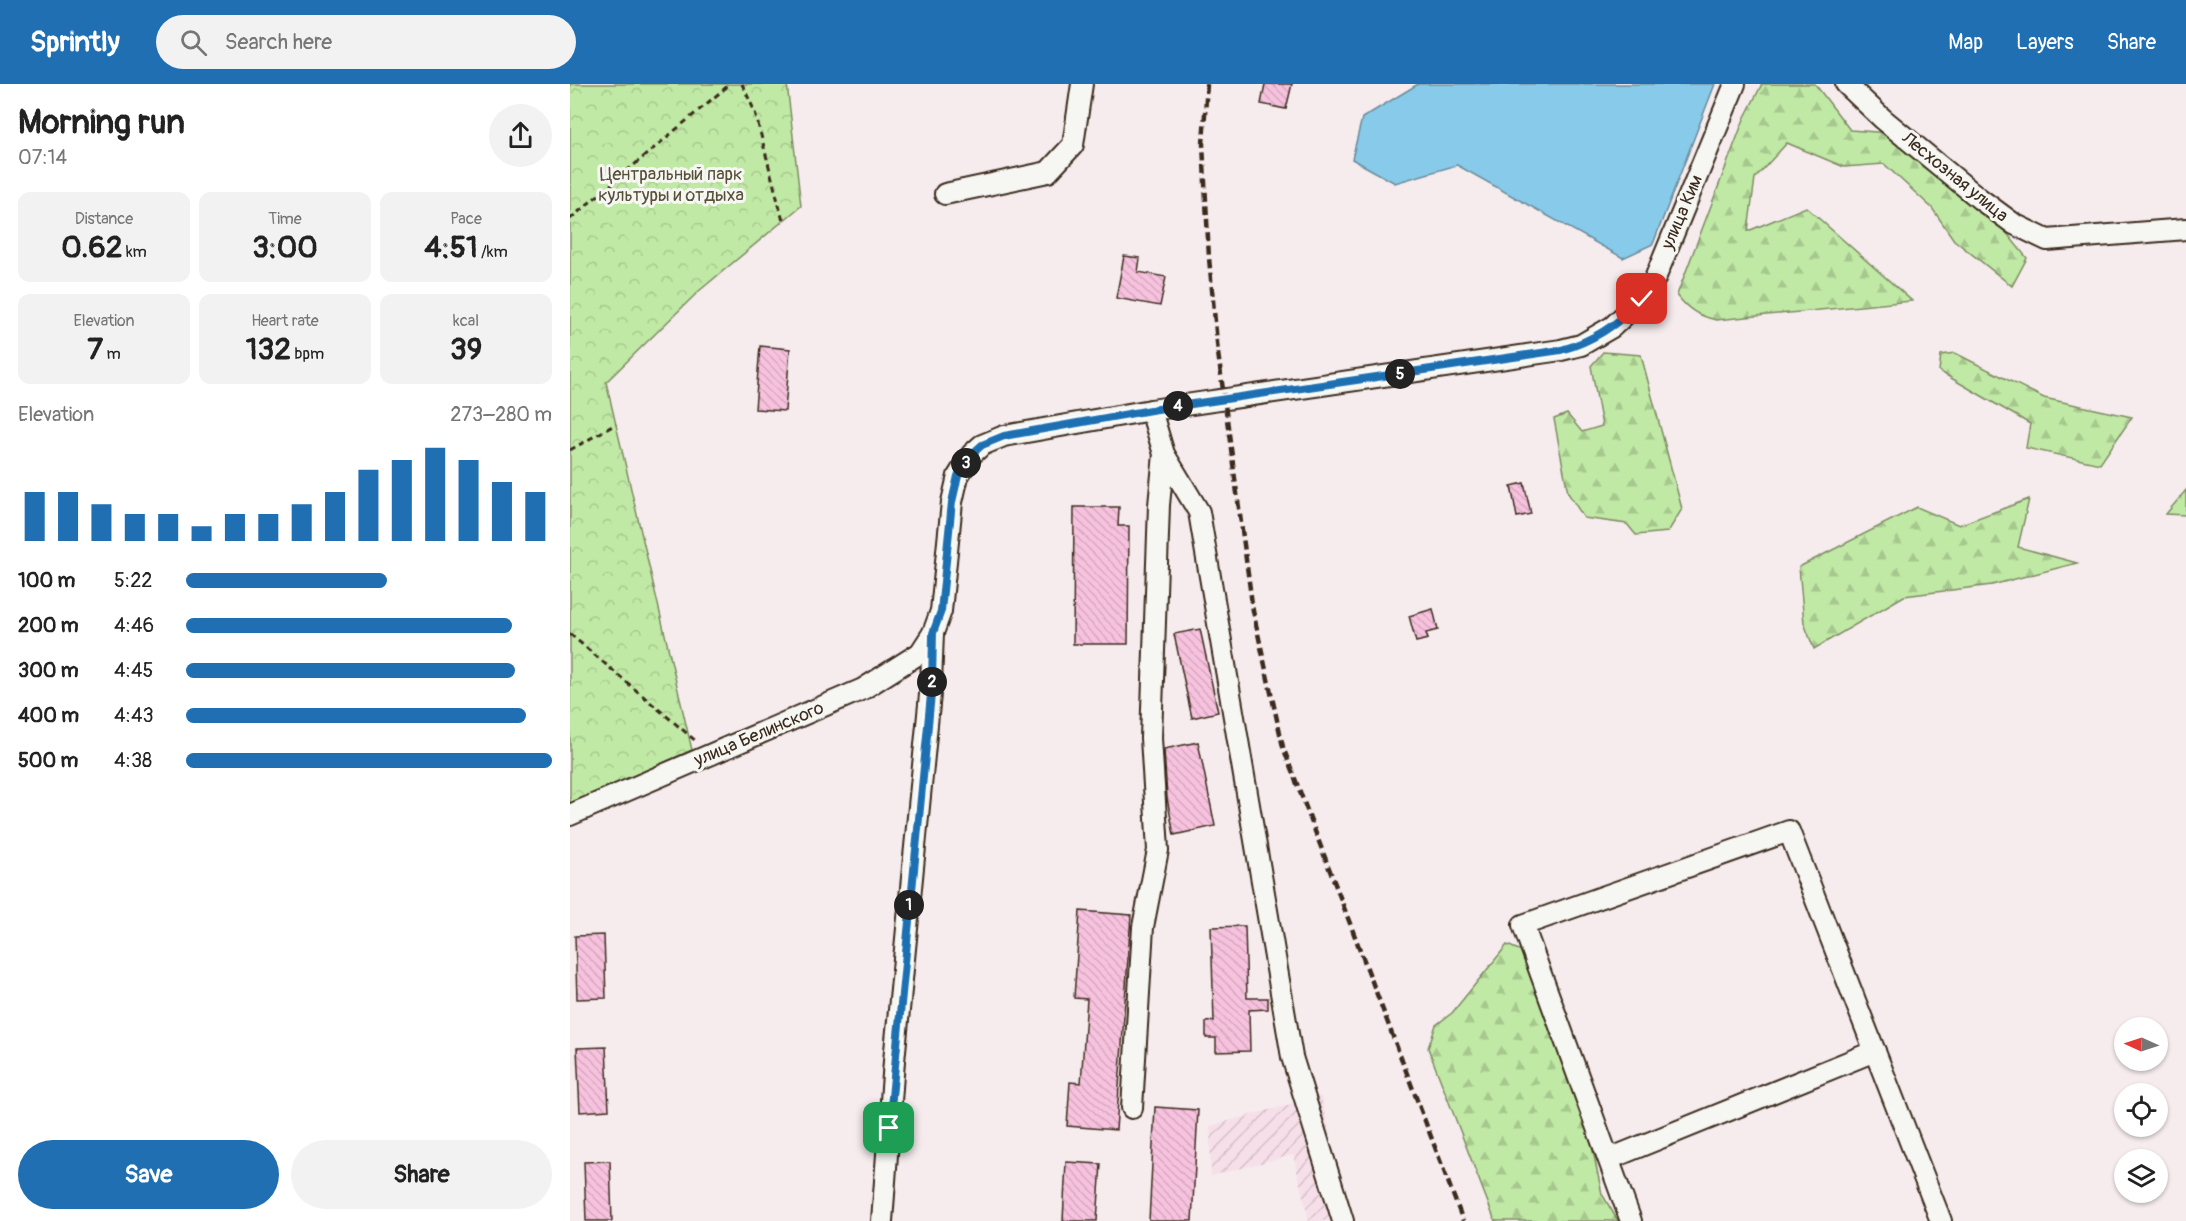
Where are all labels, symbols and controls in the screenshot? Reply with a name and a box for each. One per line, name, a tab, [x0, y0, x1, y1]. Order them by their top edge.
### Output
search box	[156, 15, 576, 69]
text: Sprintly	[30, 25, 120, 60]
icon: search	[177, 26, 210, 59]
text: Search here	[225, 28, 332, 56]
text: Map	[1948, 29, 1983, 56]
text: Layers	[2016, 29, 2074, 56]
text: Share	[2107, 29, 2156, 56]
text: Morning run	[18, 102, 185, 143]
button: share	[489, 104, 552, 167]
street label: Лесхозная улица	[1896, 126, 2013, 227]
text: 07:14	[18, 145, 67, 170]
park label: Центральный парк культуры и отдыха	[598, 163, 744, 207]
street label: улица Ким	[1656, 171, 1708, 254]
text: Distance	[75, 209, 133, 229]
text: Time	[268, 209, 302, 229]
text: Pace	[450, 209, 482, 229]
text: 0.62	[61, 229, 122, 266]
text: 3:00	[252, 229, 318, 266]
text: 4:51	[424, 229, 478, 266]
text: km	[122, 242, 147, 262]
text: /km	[478, 242, 508, 262]
pin	[1616, 273, 1667, 324]
icon: check	[1625, 282, 1658, 315]
text: Elevation	[74, 311, 134, 331]
text: Heart rate	[251, 311, 319, 331]
text: kcal	[453, 311, 479, 331]
text: 7	[87, 331, 103, 368]
text: 132	[246, 331, 291, 368]
text: 39	[450, 331, 482, 368]
text: m	[103, 344, 121, 364]
text: bpm	[291, 344, 324, 364]
pin: 5	[1385, 359, 1415, 389]
text: 5	[1396, 364, 1404, 384]
pin: 4	[1163, 391, 1193, 421]
text: 4	[1173, 396, 1183, 416]
text: Elevation	[18, 402, 94, 427]
text: 273–280 m	[450, 402, 552, 427]
pin: 3	[951, 448, 981, 478]
text: 3	[962, 453, 970, 473]
text: 100 m	[18, 568, 75, 593]
text: 5:22	[114, 568, 153, 593]
text: 200 m	[18, 613, 79, 638]
text: 4:46	[114, 613, 154, 638]
text: 300 m	[18, 658, 79, 683]
text: 4:45	[114, 658, 153, 683]
pin: 2	[917, 667, 947, 697]
text: 2	[928, 672, 936, 692]
street label: улица Белинского	[690, 696, 828, 772]
text: 400 m	[18, 703, 79, 728]
text: 4:43	[114, 703, 154, 728]
text: 500 m	[18, 748, 78, 773]
text: 4:38	[114, 748, 152, 773]
pin: 1	[894, 890, 924, 920]
text: 1	[906, 895, 912, 915]
north arrow	[2114, 1017, 2168, 1071]
map controls	[2114, 1017, 2168, 1203]
button: locate	[2114, 1083, 2168, 1137]
pin	[863, 1102, 914, 1153]
icon: arrive	[872, 1111, 905, 1144]
button: Save	[18, 1140, 279, 1209]
button: Share	[291, 1140, 552, 1209]
button: layers	[2114, 1149, 2168, 1203]

